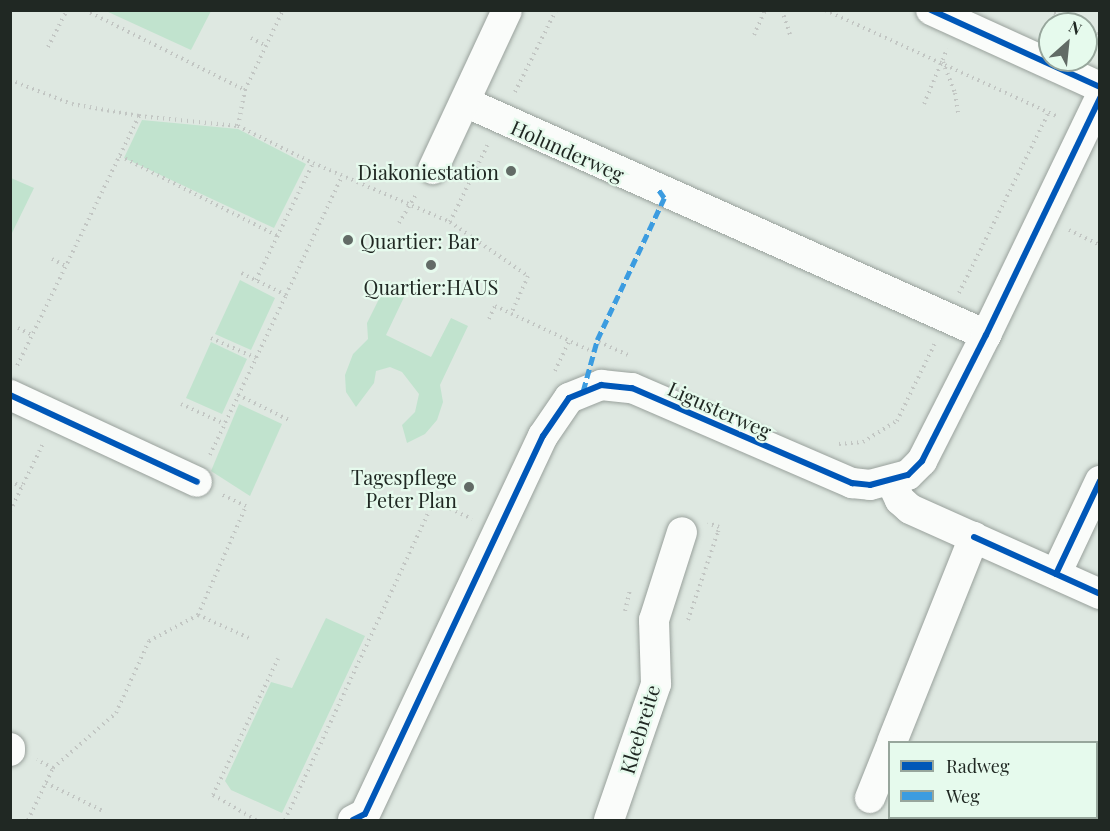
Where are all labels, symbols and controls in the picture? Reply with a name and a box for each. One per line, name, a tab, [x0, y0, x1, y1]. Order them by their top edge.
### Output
north arrow	[1038, 12, 1098, 72]
text: N	[1066, 15, 1085, 39]
street label: Holunderweg	[508, 114, 628, 186]
place label: Diakoniestation	[358, 159, 499, 183]
marker: Diakoniestation	[504, 164, 518, 178]
place label: Quartier: Bar	[360, 228, 479, 252]
marker: Quartier: Bar	[341, 233, 355, 247]
marker: Quartier:HAUS	[424, 258, 438, 272]
place label: Quartier:HAUS	[364, 274, 498, 298]
street label: Ligusterweg	[665, 376, 775, 442]
place label: Tagespflege Peter Plan	[351, 464, 457, 511]
marker: Tagespflege Peter Plan	[462, 480, 476, 494]
street label: Kleebreite	[614, 682, 664, 776]
legend	[888, 741, 1098, 819]
text: Radweg	[946, 754, 1009, 778]
text: Weg	[946, 784, 980, 808]

